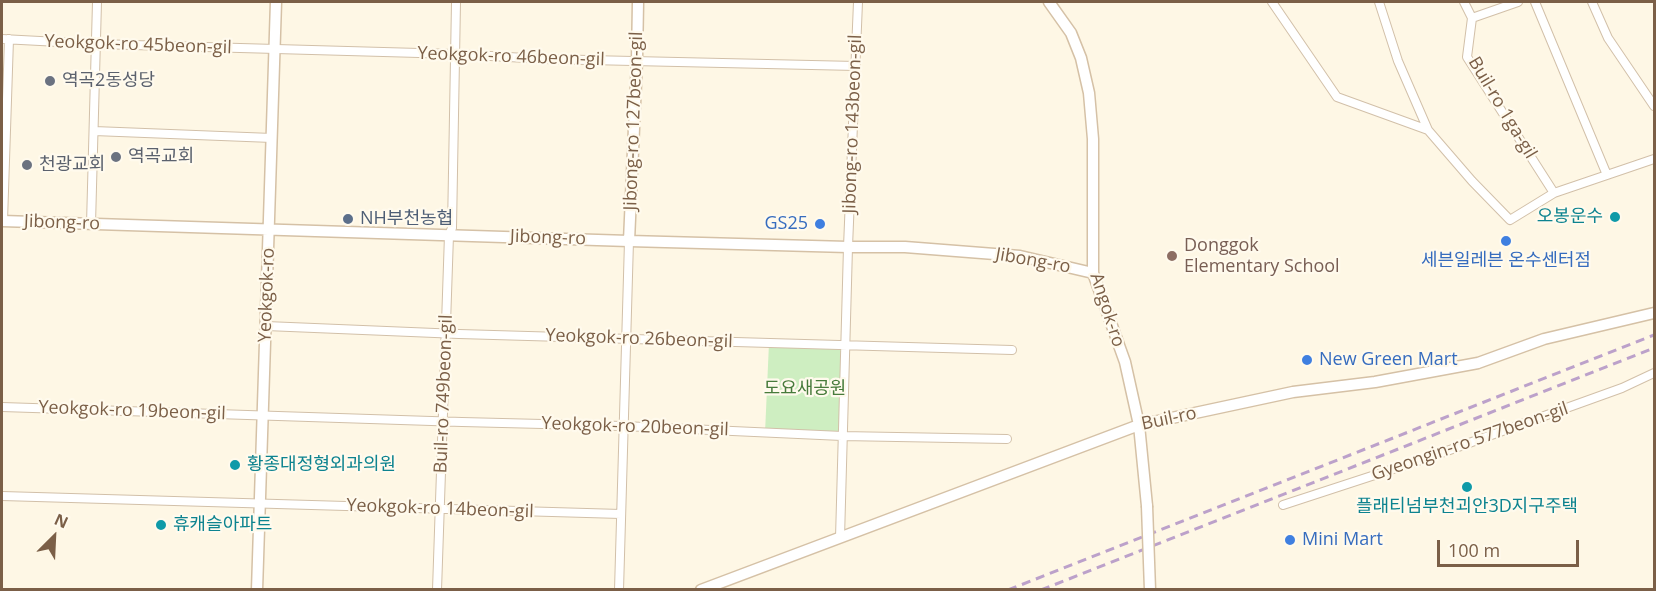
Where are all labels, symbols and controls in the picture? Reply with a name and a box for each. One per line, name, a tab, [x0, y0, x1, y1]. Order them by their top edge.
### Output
street label: Yeokgok-ro 45beon-gil	[44, 31, 232, 59]
street label: Jibong-ro 127beon-gil	[620, 31, 648, 211]
street label: Jibong-ro 143beon-gil	[839, 34, 867, 214]
street label: Yeokgok-ro 46beon-gil	[417, 43, 605, 71]
street label: Buil-ro 1ga-gil	[1463, 53, 1541, 163]
place label: 역곡2동성당	[62, 70, 155, 92]
marker: 역곡2동성당	[43, 74, 57, 88]
place label: 역곡교회	[128, 146, 194, 168]
marker: 역곡교회	[109, 150, 123, 164]
place label: 천광교회	[39, 154, 105, 176]
marker: 천광교회	[20, 158, 34, 172]
place label: 오봉운수	[1537, 206, 1603, 228]
place label: NH부천농협	[360, 208, 453, 230]
marker: 오봉운수	[1608, 210, 1622, 224]
street label: Jibong-ro	[24, 211, 100, 235]
marker: NH부천농협	[341, 212, 355, 226]
place label: GS25	[764, 213, 808, 235]
marker: GS25	[813, 217, 827, 231]
street label: Jibong-ro	[510, 226, 586, 250]
marker: 세븐일레븐 온수센터점	[1499, 234, 1513, 248]
place label: Donggok Elementary School	[1184, 235, 1340, 278]
street label: Jibong-ro	[994, 244, 1072, 278]
street label: Yeokgok-ro	[255, 247, 279, 343]
marker: Donggok Elementary School	[1165, 249, 1179, 263]
place label: 세븐일레븐 온수센터점	[1421, 250, 1591, 272]
street label: Angok-ro	[1085, 270, 1129, 350]
street label: Buil-ro 749beon-gil	[430, 314, 458, 474]
street label: Yeokgok-ro 26beon-gil	[545, 325, 733, 353]
place label: New Green Mart	[1319, 349, 1458, 371]
marker: New Green Mart	[1300, 353, 1314, 367]
park label: 도요새공원	[764, 378, 846, 400]
street label: Yeokgok-ro 19beon-gil	[38, 397, 226, 425]
street label: Gyeongin-ro 577beon-gil	[1369, 398, 1571, 486]
street label: Buil-ro	[1139, 403, 1199, 435]
street label: Yeokgok-ro 20beon-gil	[541, 413, 729, 441]
place label: 황종대정형외과의원	[247, 454, 396, 476]
marker: 황종대정형외과의원	[228, 458, 242, 472]
marker: 플래티넘부천괴안3D지구주택	[1460, 480, 1474, 494]
street label: Yeokgok-ro 14beon-gil	[346, 495, 534, 523]
place label: 플래티넘부천괴안3D지구주택	[1356, 496, 1578, 518]
north arrow	[24, 507, 84, 567]
text: N	[51, 508, 72, 533]
place label: 휴캐슬아파트	[173, 514, 272, 536]
marker: 휴캐슬아파트	[154, 518, 168, 532]
scale bar	[1440, 528, 1582, 566]
place label: Mini Mart	[1302, 529, 1383, 551]
marker: Mini Mart	[1283, 533, 1297, 547]
text: 100 m	[1448, 538, 1500, 562]

